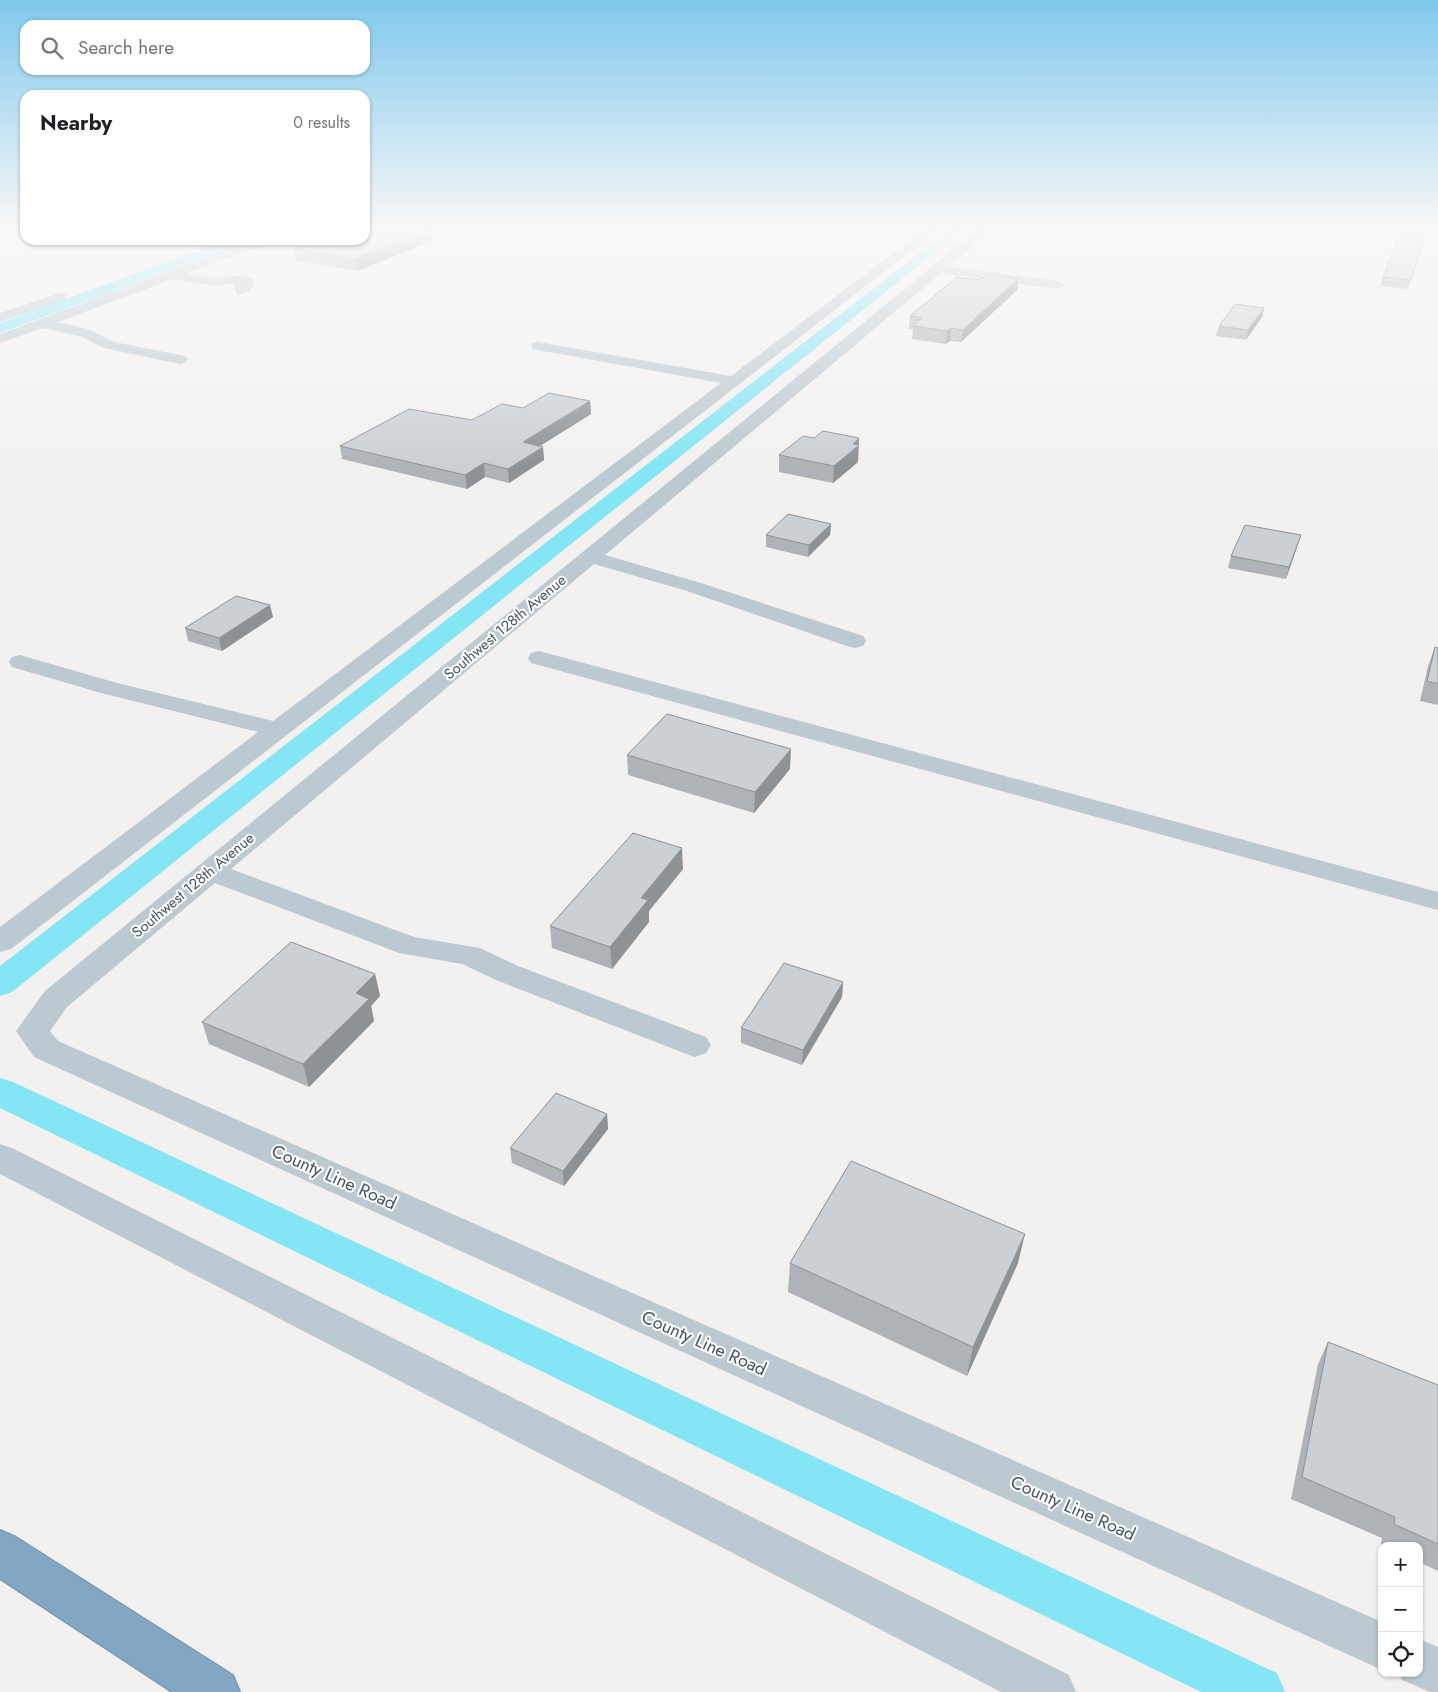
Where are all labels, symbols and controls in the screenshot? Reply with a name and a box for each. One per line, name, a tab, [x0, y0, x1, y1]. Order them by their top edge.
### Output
search box	[20, 20, 370, 75]
icon: search	[38, 34, 66, 62]
text: Search here	[78, 34, 174, 61]
text: Nearby	[40, 108, 112, 138]
text: 0 results	[293, 111, 350, 134]
street label: Southwest 128th Avenue	[439, 569, 571, 685]
street label: Southwest 128th Avenue	[127, 827, 259, 943]
street label: County Line Road	[267, 1138, 401, 1216]
street label: County Line Road	[637, 1304, 771, 1382]
street label: County Line Road	[1006, 1469, 1140, 1547]
map controls	[1378, 1542, 1423, 1677]
button: +	[1378, 1542, 1423, 1587]
button: −	[1378, 1587, 1423, 1632]
button: locate	[1378, 1632, 1423, 1677]

